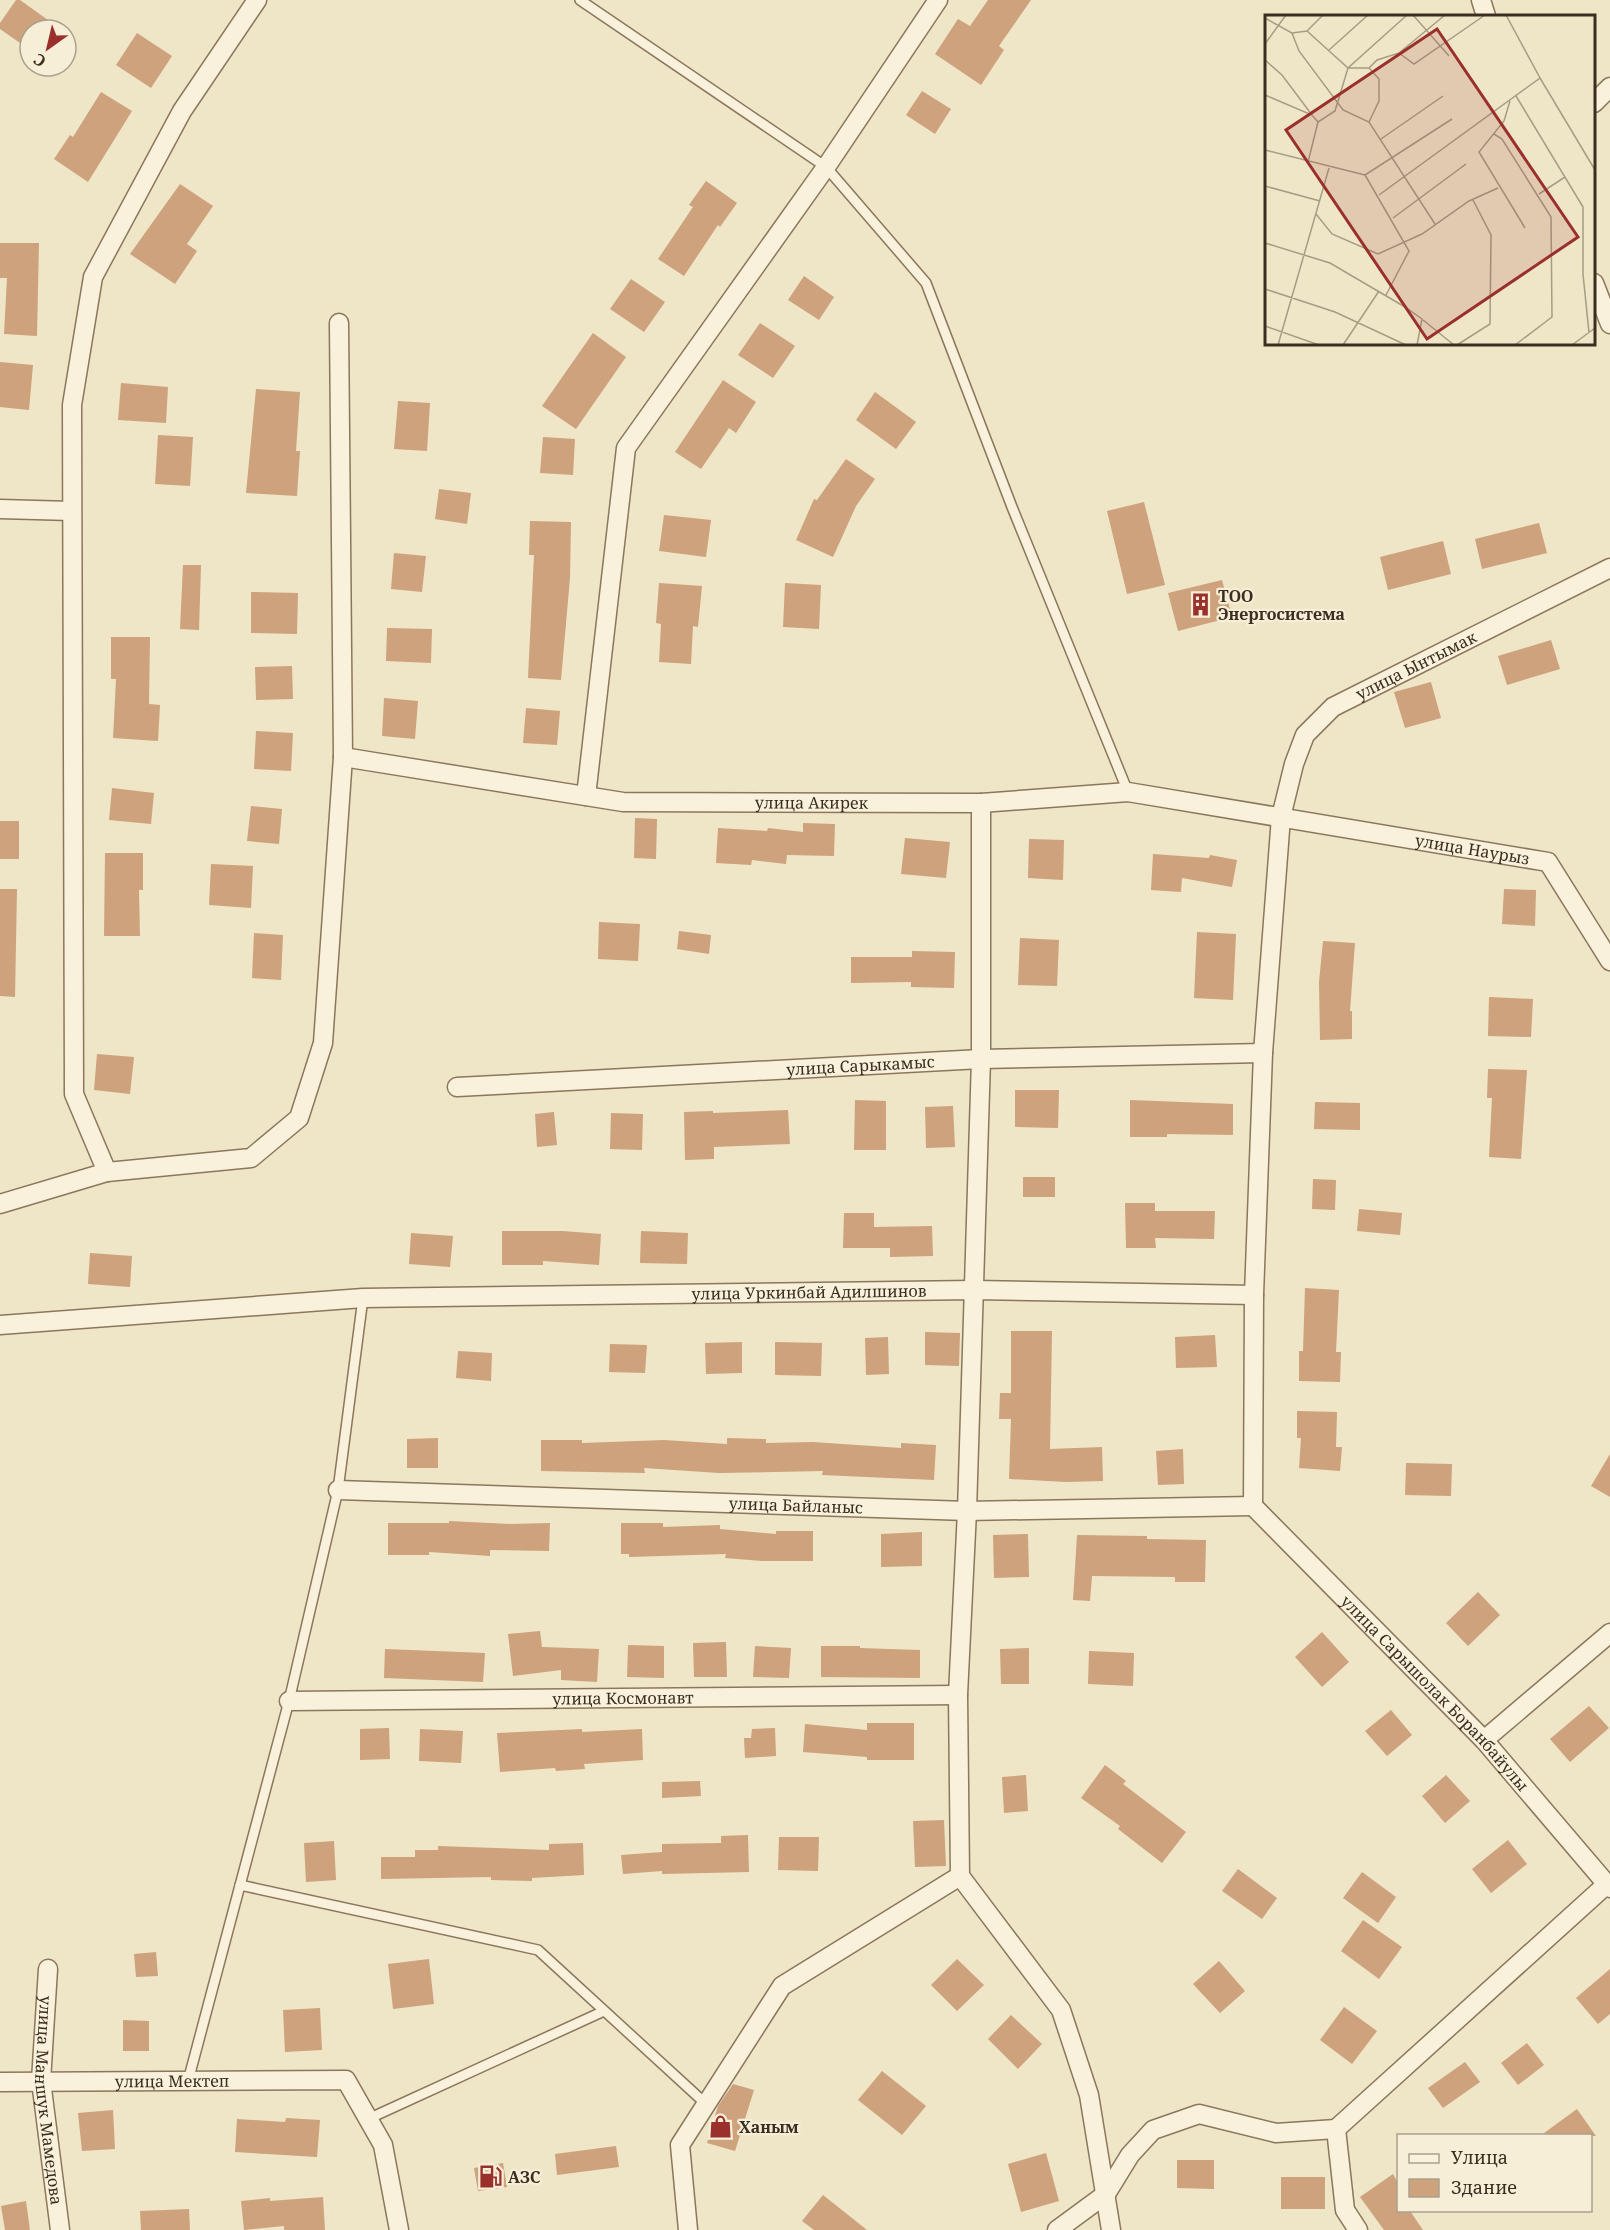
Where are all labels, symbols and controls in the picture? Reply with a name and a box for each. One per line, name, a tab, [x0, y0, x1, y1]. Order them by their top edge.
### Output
inset map	[1265, 15, 1595, 345]
north arrow	[18, 18, 78, 78]
text: С	[29, 48, 50, 72]
place label: ТОО Энергосистема	[1218, 585, 1345, 625]
building icon: ТОО Энергосистема	[1187, 592, 1213, 618]
street label: улица Ынтымак	[1352, 626, 1481, 705]
street label: улица Акирек	[755, 791, 869, 814]
street label: улица Наурыз	[1413, 829, 1531, 870]
street label: улица Сарыкамыс	[786, 1050, 935, 1080]
street label: улица Уркинбай Адилшинов	[691, 1280, 927, 1305]
street label: улица Байланыс	[728, 1492, 863, 1519]
street label: улица Сарышолак Боранбайулы	[1336, 1590, 1534, 1796]
street label: улица Космонавт	[552, 1686, 694, 1710]
street label: улица Маншук Мамедова	[30, 1995, 68, 2206]
street label: улица Мектеп	[115, 2070, 229, 2092]
shop icon: Ханым	[708, 2114, 734, 2140]
place label: Ханым	[739, 2116, 799, 2138]
legend	[1397, 2134, 1592, 2212]
text: Улица	[1451, 2145, 1508, 2169]
fuel station icon: АЗС	[477, 2164, 503, 2190]
place label: АЗС	[508, 2166, 540, 2188]
text: Здание	[1451, 2175, 1517, 2199]

